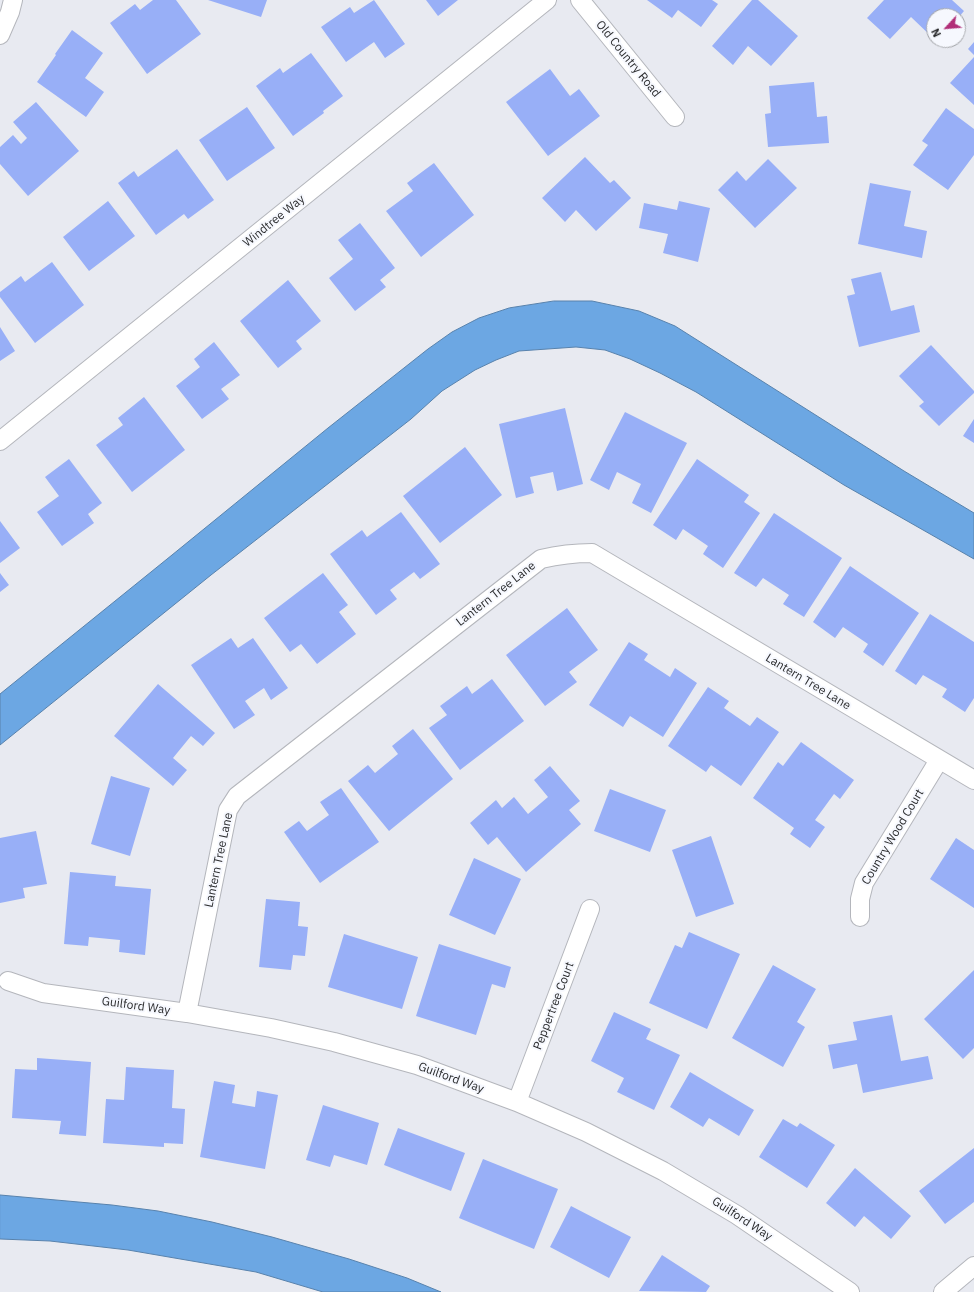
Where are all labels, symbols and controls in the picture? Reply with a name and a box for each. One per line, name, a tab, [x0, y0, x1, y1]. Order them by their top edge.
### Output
north arrow	[926, 8, 966, 48]
street label: Old Country Road	[593, 18, 663, 100]
text: N	[928, 26, 944, 39]
street label: Windtree Way	[240, 192, 308, 250]
street label: Lantern Tree Lane	[454, 559, 538, 629]
street label: Lantern Tree Lane	[763, 651, 853, 713]
street label: Country Wood Court	[859, 787, 927, 887]
street label: Lantern Tree Lane	[202, 811, 236, 909]
street label: Peppertree Court	[531, 960, 577, 1052]
street label: Guilford Way	[101, 994, 171, 1018]
street label: Guilford Way	[416, 1059, 486, 1097]
street label: Guilford Way	[709, 1194, 775, 1244]

